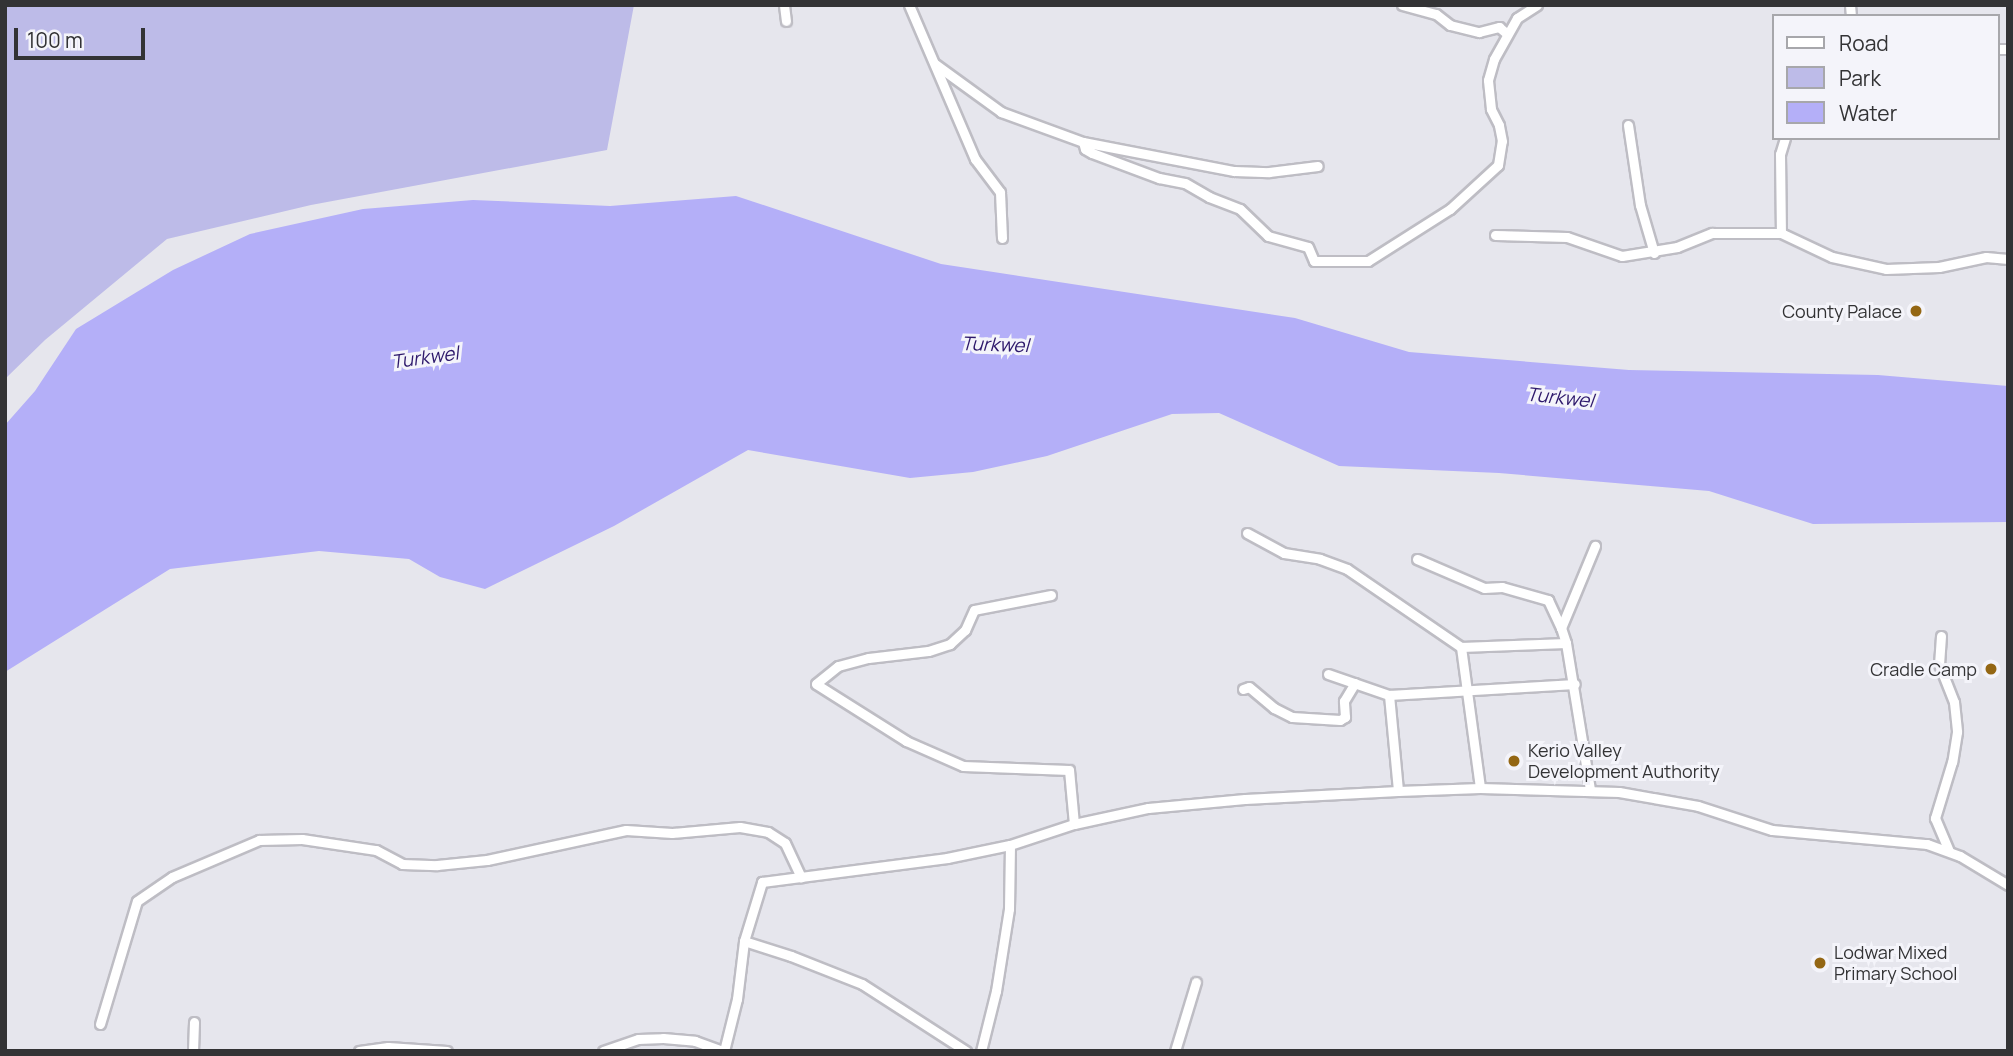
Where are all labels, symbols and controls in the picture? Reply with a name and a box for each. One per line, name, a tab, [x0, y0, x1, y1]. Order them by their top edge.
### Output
scale bar	[18, 14, 149, 58]
legend	[1772, 14, 1999, 140]
text: 100 m	[27, 26, 83, 54]
text: Road	[1839, 29, 1889, 57]
text: Park	[1839, 64, 1881, 92]
text: Water	[1839, 99, 1897, 127]
place label: County Palace	[1782, 300, 1902, 322]
marker: County Palace	[1908, 303, 1924, 319]
water label: Turkwel	[961, 332, 1029, 358]
water label: Turkwel	[390, 342, 460, 374]
water label: Turkwel	[1525, 383, 1595, 413]
place label: Cradle Camp	[1870, 658, 1977, 680]
marker: Cradle Camp	[1983, 661, 1999, 677]
place label: Kerio Valley Development Authority	[1528, 740, 1720, 782]
marker: Kerio Valley Development Authority	[1506, 753, 1522, 769]
place label: Lodwar Mixed Primary School	[1834, 942, 1958, 984]
marker: Lodwar Mixed Primary School	[1812, 955, 1828, 971]

